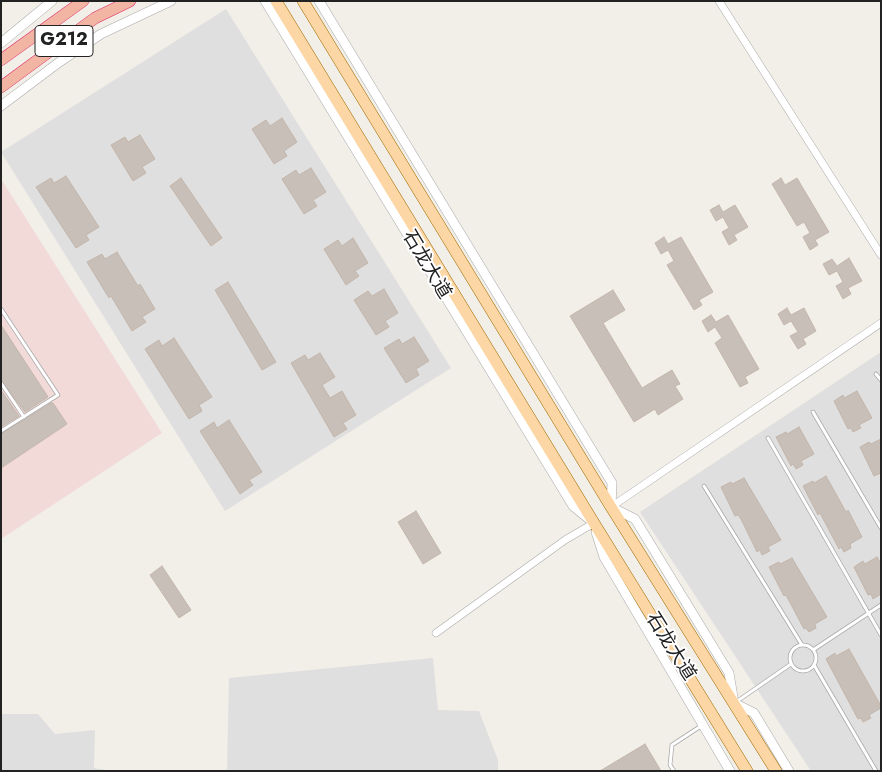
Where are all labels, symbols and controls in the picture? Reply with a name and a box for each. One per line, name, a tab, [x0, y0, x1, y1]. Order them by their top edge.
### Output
road number: G212	[35, 26, 93, 56]
street label: 石龙大道	[397, 227, 455, 303]
street label: 石龙大道	[640, 609, 700, 685]

